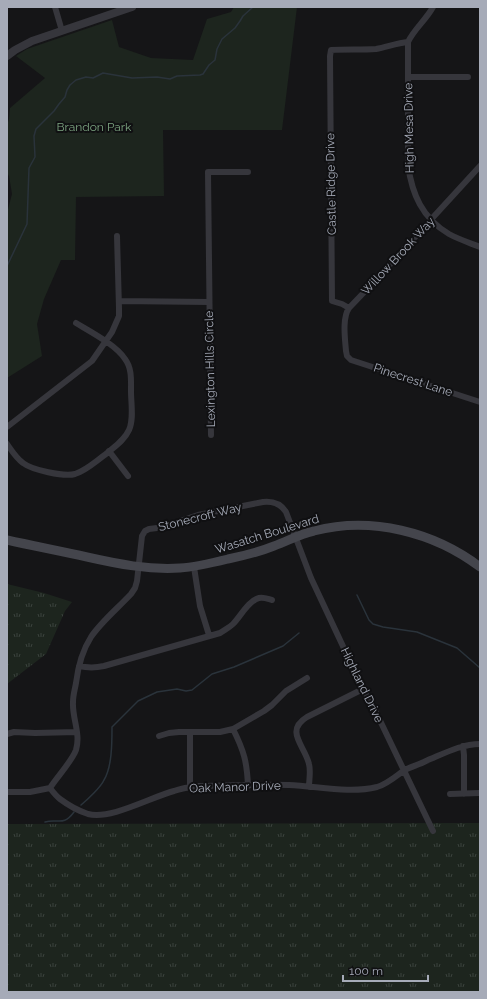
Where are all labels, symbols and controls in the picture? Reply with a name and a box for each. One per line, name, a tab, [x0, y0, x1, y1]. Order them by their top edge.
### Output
street label: High Mesa Drive	[401, 83, 417, 173]
park label: Brandon Park	[57, 120, 132, 134]
street label: Castle Ridge Drive	[323, 133, 339, 235]
street label: Willow Brook Way	[358, 214, 438, 298]
street label: Lexington Hills Circle	[202, 311, 218, 427]
street label: Pinecrest Lane	[372, 361, 454, 399]
street label: Stonecroft Way	[157, 500, 244, 534]
street label: Wasatch Boulevard	[213, 512, 321, 556]
street label: Highland Drive	[338, 645, 386, 725]
street label: Oak Manor Drive	[189, 778, 281, 796]
scale bar	[343, 957, 428, 983]
text: 100 m	[349, 964, 383, 978]

